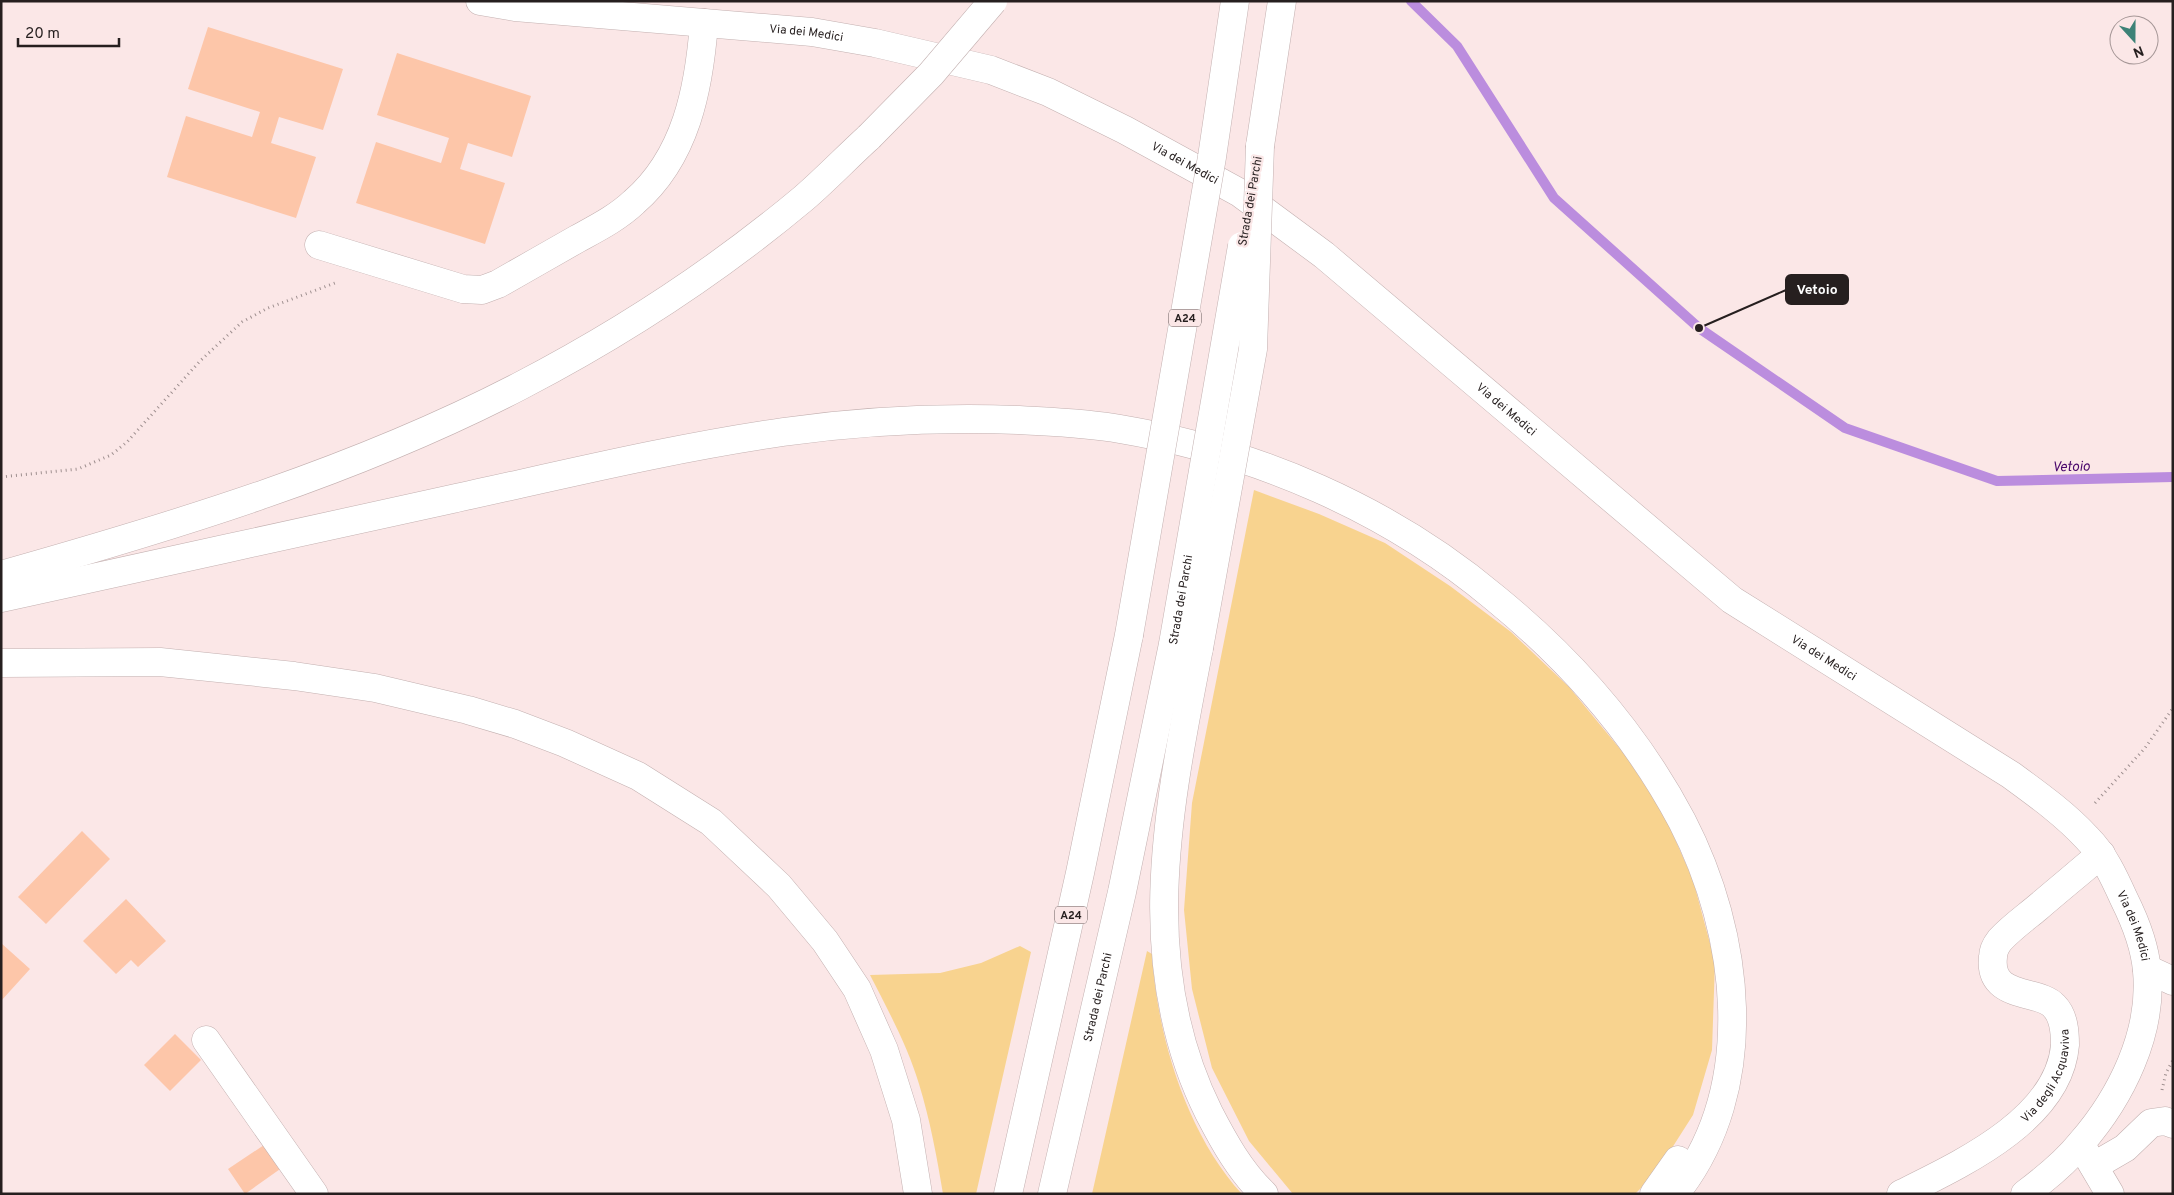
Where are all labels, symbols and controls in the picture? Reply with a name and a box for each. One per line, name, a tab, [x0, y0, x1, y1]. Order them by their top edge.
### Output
scale bar	[18, 15, 119, 47]
north arrow	[2109, 15, 2159, 65]
street label: Via dei Medici	[769, 21, 844, 46]
text: 20 m	[25, 25, 60, 44]
text: N	[2130, 41, 2146, 60]
street label: Via dei Medici	[1148, 139, 1221, 189]
street label: Strada dei Parchi	[1235, 155, 1267, 247]
callout: Vetoio	[1786, 275, 1848, 304]
text: Vetoio	[1796, 282, 1838, 299]
road number: A24	[1169, 310, 1201, 326]
street label: Via dei Medici	[1472, 380, 1539, 440]
water label: Vetoio	[2052, 459, 2091, 476]
street label: Strada dei Parchi	[1166, 554, 1197, 646]
street label: Via dei Medici	[1788, 632, 1859, 685]
street label: Via dei Medici	[2112, 888, 2153, 962]
road number: A24	[1055, 906, 1087, 924]
street label: Strada dei Parchi	[1081, 951, 1117, 1044]
street label: Via degli Acquaviva	[2018, 1028, 2074, 1127]

